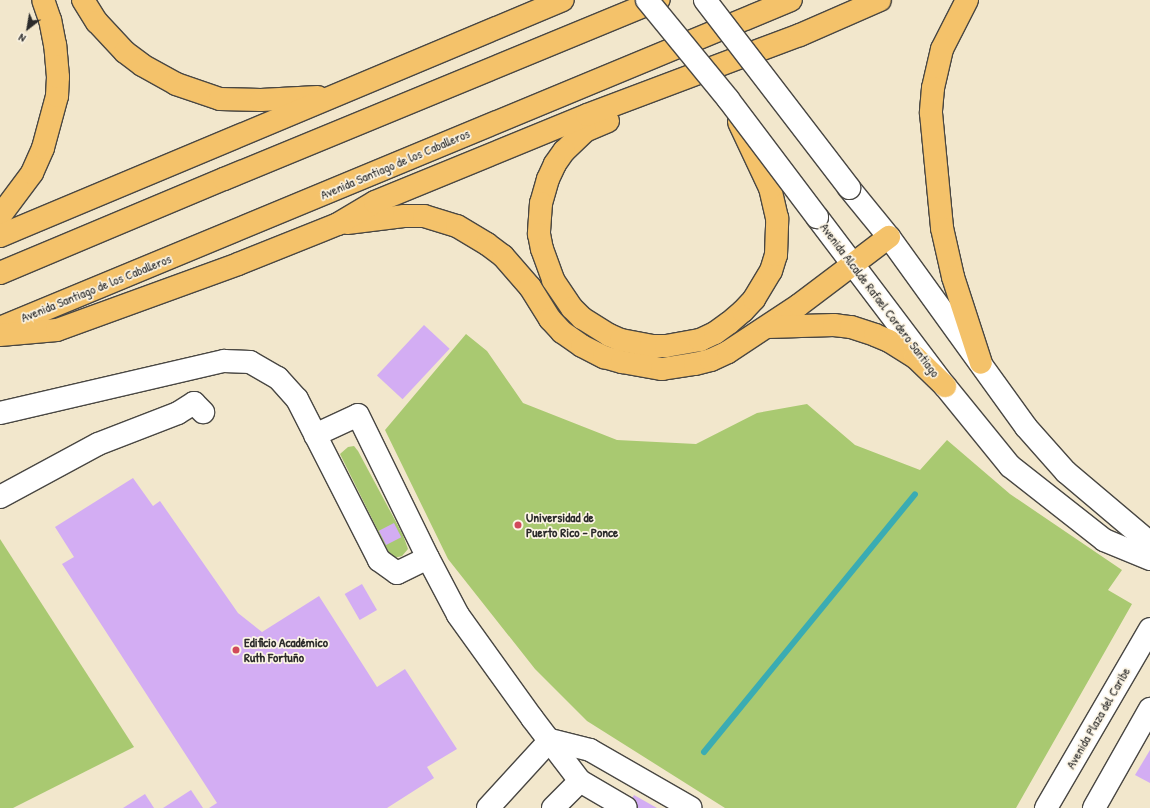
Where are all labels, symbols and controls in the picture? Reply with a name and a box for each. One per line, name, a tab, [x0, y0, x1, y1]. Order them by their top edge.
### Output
north arrow	[8, 8, 48, 48]
text: N	[16, 31, 28, 46]
street label: Avenida Santiago de los Caballeros	[318, 125, 472, 203]
street label: Avenida Alcalde Rafael Cordero Santiago	[817, 220, 943, 380]
street label: Avenida Santiago de los Caballeros	[19, 251, 173, 325]
place label: Universidad de Puerto Rico - Ponce	[526, 510, 618, 541]
marker: Universidad de Puerto Rico - Ponce	[513, 520, 523, 530]
place label: Edificio Académico Ruth Fortuño	[244, 635, 328, 666]
marker: Edificio Académico Ruth Fortuño	[231, 645, 241, 655]
street label: Avenida Plaza del Caribe	[1063, 665, 1133, 771]

